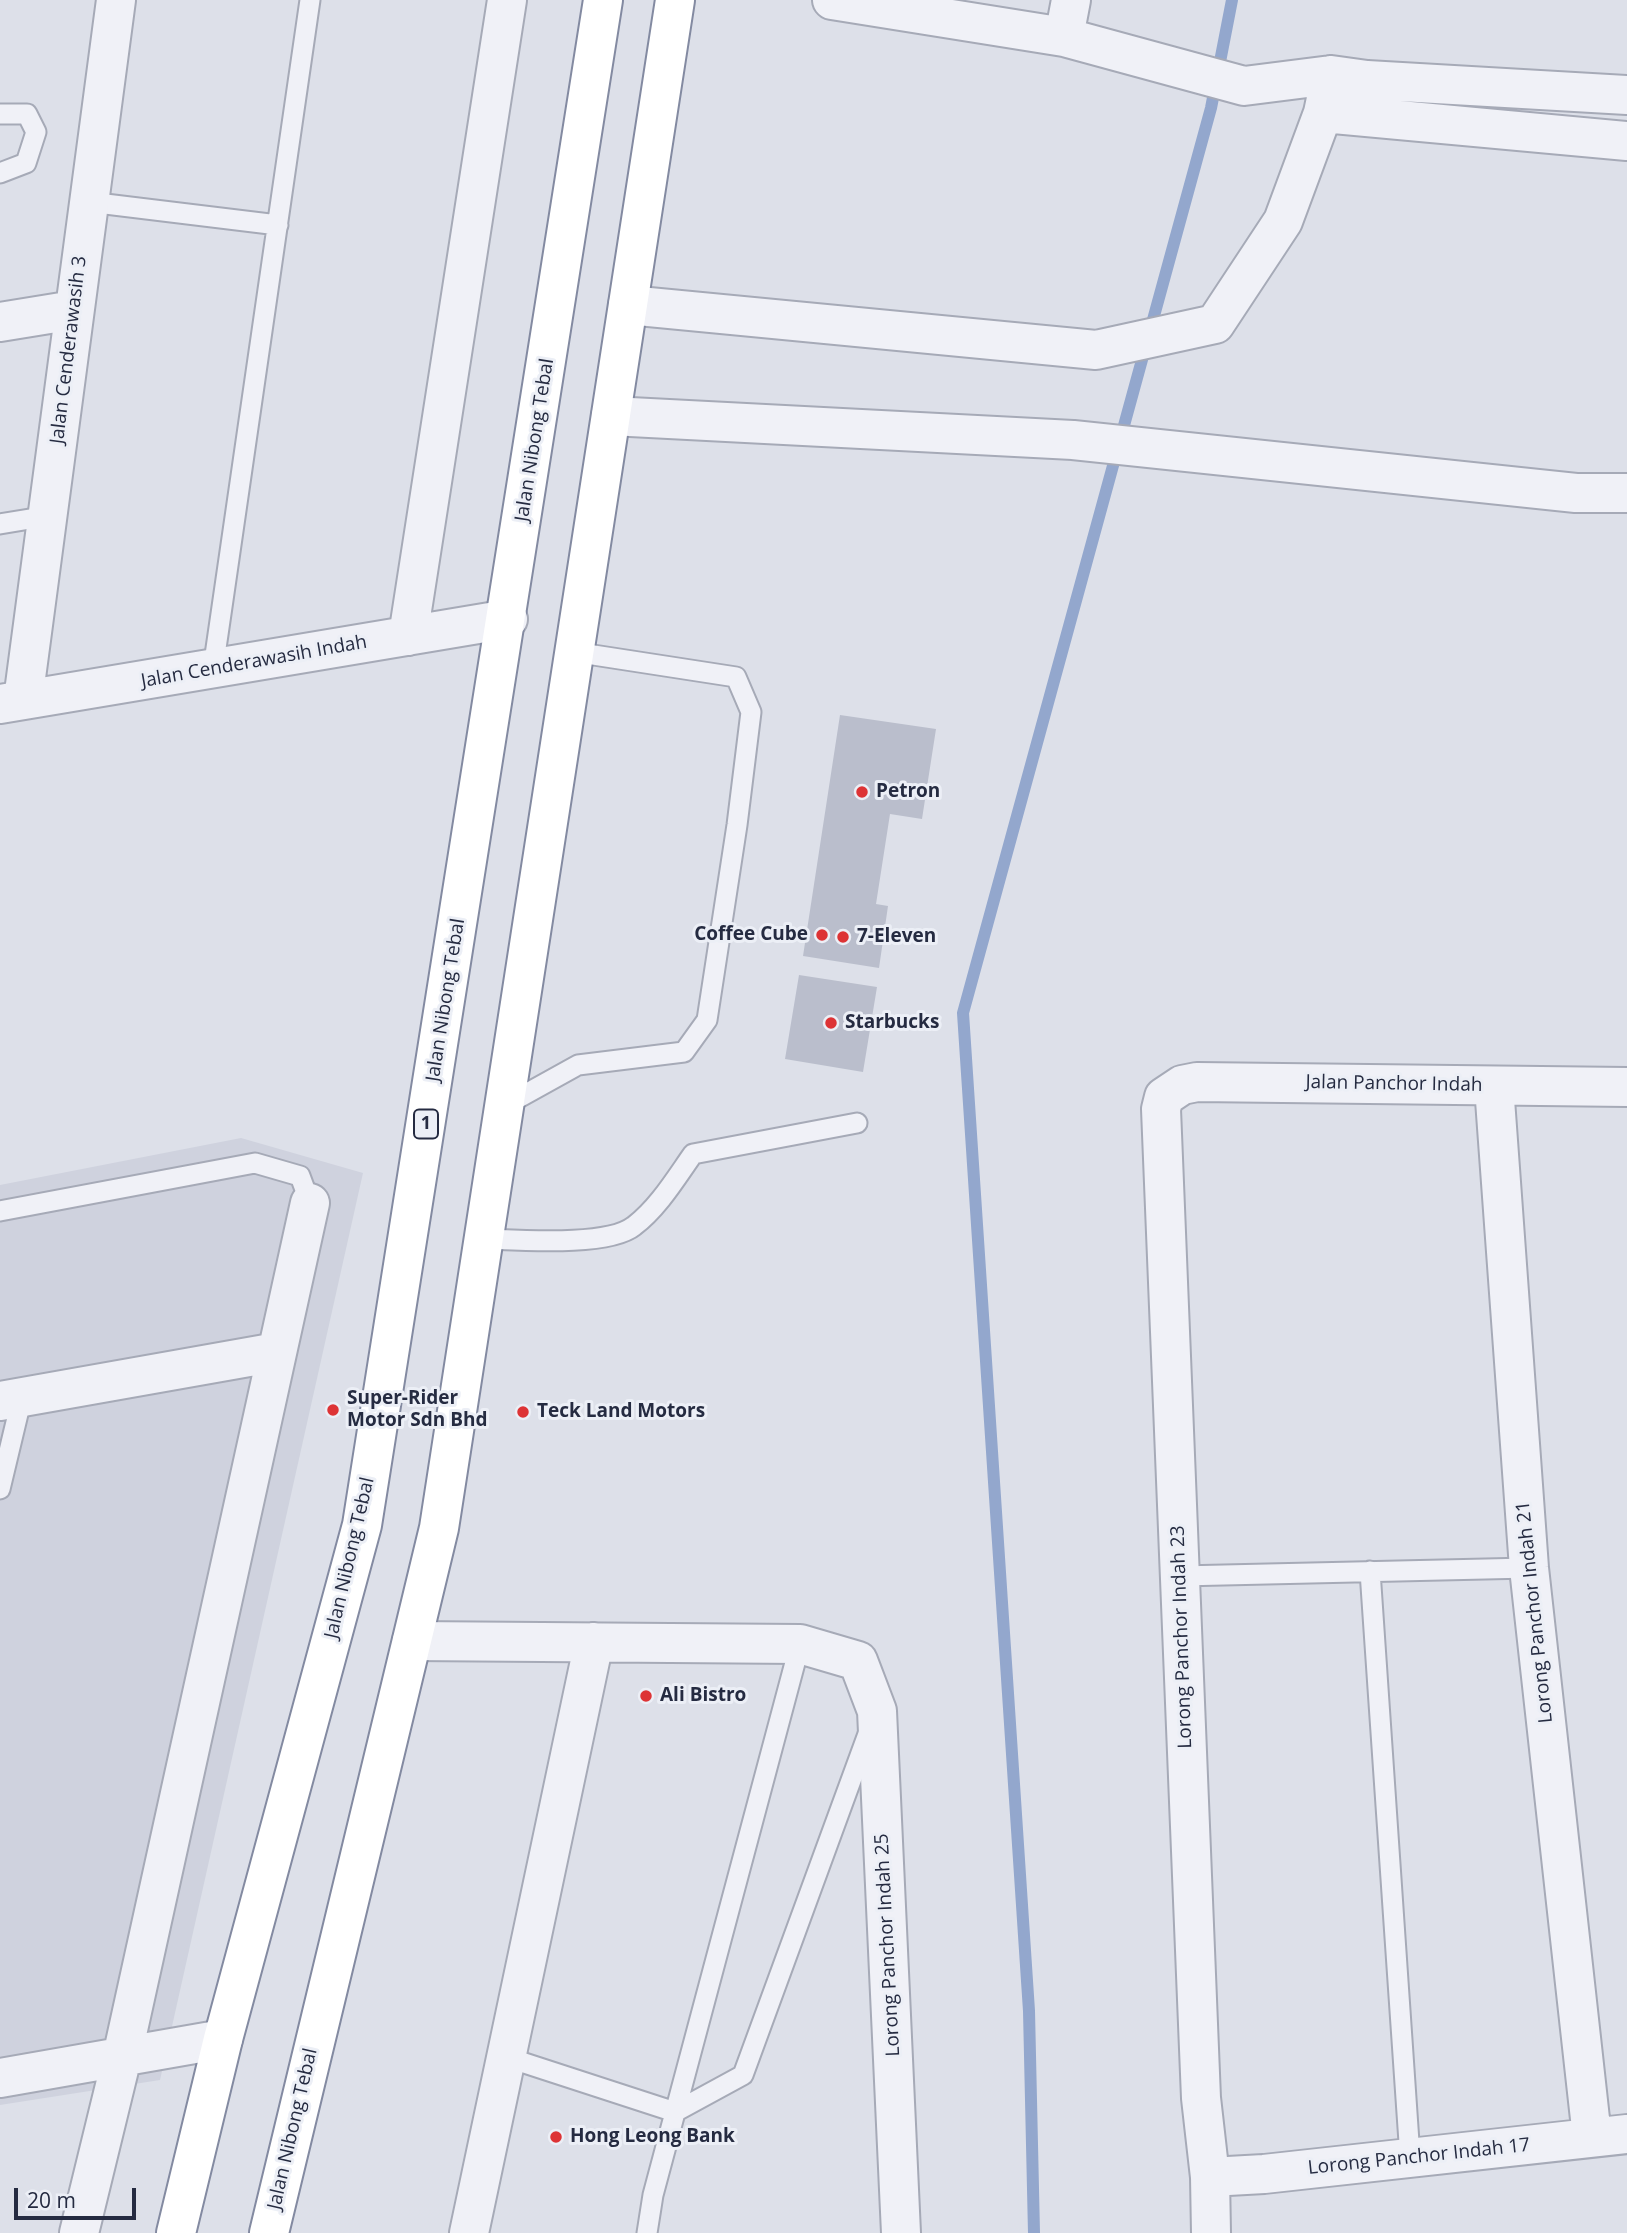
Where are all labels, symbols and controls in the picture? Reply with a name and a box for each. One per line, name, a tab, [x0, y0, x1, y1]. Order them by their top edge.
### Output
street label: Jalan Cenderawasih 3	[46, 255, 92, 445]
street label: Jalan Nibong Tebal	[511, 357, 559, 523]
street label: Jalan Cenderawasih Indah	[139, 631, 369, 693]
place label: Petron	[876, 781, 940, 803]
marker: Petron	[854, 784, 870, 800]
street label: Jalan Nibong Tebal	[422, 917, 470, 1083]
place label: Coffee Cube	[694, 924, 808, 946]
place label: 7-Eleven	[857, 926, 936, 948]
marker: Coffee Cube	[814, 927, 830, 943]
marker: 7-Eleven	[835, 929, 851, 945]
place label: Starbucks	[845, 1012, 939, 1034]
marker: Starbucks	[823, 1015, 839, 1031]
street label: Jalan Panchor Indah	[1305, 1071, 1483, 1097]
road number: 1	[414, 1110, 438, 1139]
place label: Super-Rider Motor Sdn Bhd	[347, 1388, 487, 1432]
place label: Teck Land Motors	[537, 1401, 705, 1423]
marker: Super-Rider Motor Sdn Bhd	[325, 1402, 341, 1418]
marker: Teck Land Motors	[515, 1404, 531, 1420]
street label: Jalan Nibong Tebal	[320, 1475, 380, 1641]
street label: Lorong Panchor Indah 21	[1512, 1500, 1558, 1724]
street label: Lorong Panchor Indah 23	[1167, 1525, 1197, 1749]
place label: Ali Bistro	[660, 1685, 746, 1707]
marker: Ali Bistro	[638, 1688, 654, 1704]
street label: Lorong Panchor Indah 25	[871, 1833, 905, 2057]
street label: Jalan Nibong Tebal	[263, 2046, 323, 2212]
place label: Hong Leong Bank	[570, 2126, 735, 2148]
marker: Hong Leong Bank	[548, 2129, 564, 2145]
street label: Lorong Panchor Indah 17	[1307, 2134, 1531, 2180]
scale bar	[18, 2174, 140, 2218]
text: 20 m	[27, 2186, 76, 2214]

